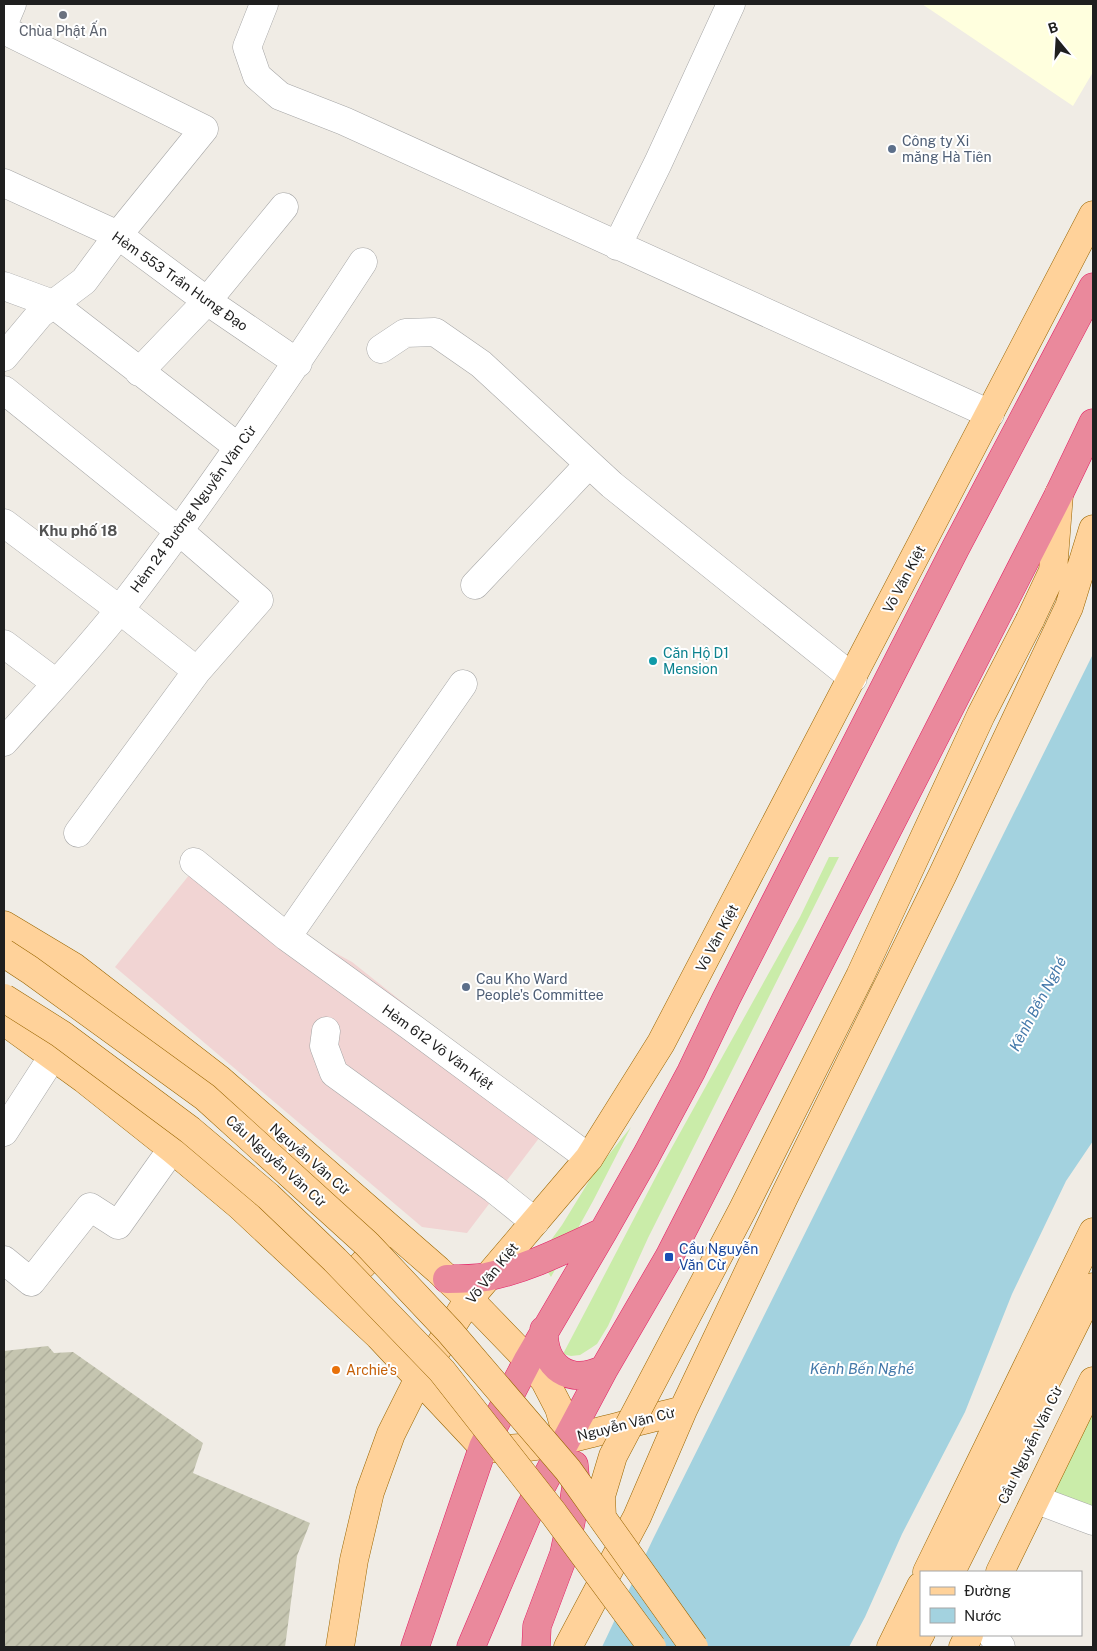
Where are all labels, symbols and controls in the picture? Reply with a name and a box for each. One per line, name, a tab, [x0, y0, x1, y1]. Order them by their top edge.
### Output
marker: Chùa Phật Ấn	[57, 9, 69, 21]
north arrow	[1032, 15, 1082, 65]
text: B	[1046, 19, 1060, 37]
place label: Chùa Phật Ấn	[19, 20, 107, 39]
place label: Công ty Xi măng Hà Tiên	[902, 133, 992, 165]
marker: Công ty Xi măng Hà Tiên	[886, 143, 898, 155]
street label: Hẻm 553 Trần Hưng Đạo	[109, 228, 251, 334]
street label: Hẻm 24 Đường Nguyễn Văn Cừ	[127, 422, 259, 596]
district label: Khu phố 18	[39, 522, 117, 539]
street label: Võ Văn Kiệt	[880, 543, 928, 615]
place label: Căn Hộ D1 Mension	[663, 645, 729, 677]
marker: Căn Hộ D1 Mension	[647, 655, 659, 667]
street label: Võ Văn Kiệt	[693, 902, 741, 974]
water label: Kênh Bến Nghé	[1006, 954, 1070, 1054]
place label: Cau Kho Ward People's Committee	[476, 971, 604, 1003]
marker: Cau Kho Ward People's Committee	[460, 981, 472, 993]
street label: Hẻm 612 Võ Văn Kiệt	[379, 1001, 497, 1093]
street label: Cầu Nguyễn Văn Cừ	[223, 1112, 330, 1211]
street label: Nguyễn Văn Cừ	[267, 1120, 354, 1199]
street label: Võ Văn Kiệt	[463, 1239, 521, 1307]
place label: Cầu Nguyễn Văn Cừ	[679, 1241, 758, 1273]
marker: Cầu Nguyễn Văn Cừ	[663, 1251, 675, 1263]
water label: Kênh Bến Nghé	[810, 1360, 914, 1377]
place label: Archie's	[346, 1362, 397, 1378]
marker: Archie's	[330, 1364, 342, 1376]
street label: Cầu Nguyễn Văn Cừ	[995, 1383, 1066, 1507]
street label: Nguyễn Văn Cừ	[575, 1404, 677, 1444]
legend	[920, 1571, 1082, 1636]
text: Đường	[964, 1582, 1011, 1599]
text: Nước	[964, 1607, 1002, 1624]

